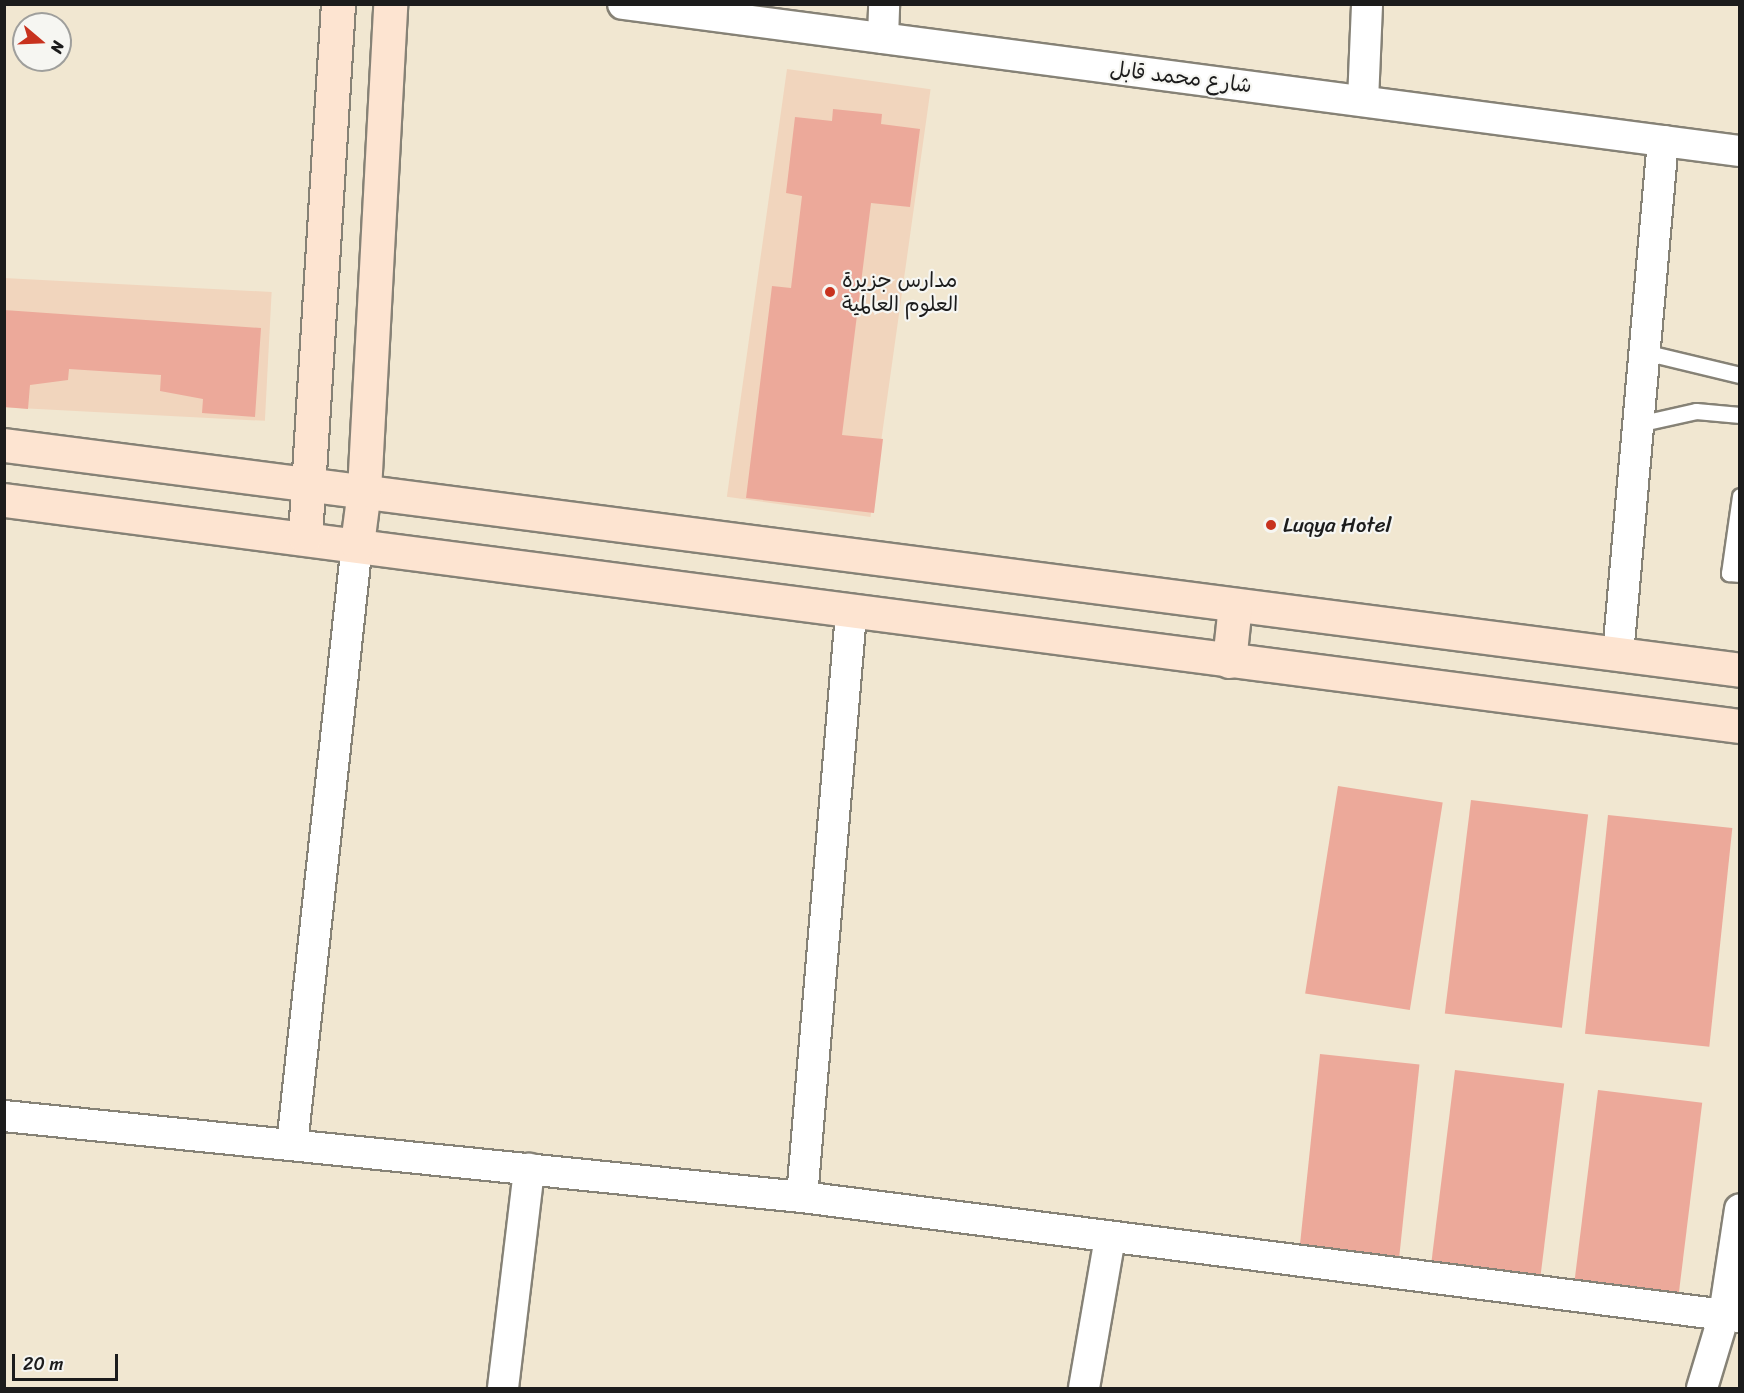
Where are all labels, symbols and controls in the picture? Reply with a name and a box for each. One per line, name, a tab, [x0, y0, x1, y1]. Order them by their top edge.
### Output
north arrow	[12, 12, 72, 72]
text: N	[42, 37, 73, 57]
street label: شارع محمد قابل	[1109, 56, 1253, 98]
place label: مدارس جزيرة العلوم العالمية	[842, 267, 958, 317]
marker: مدارس جزيرة العلوم العالمية	[823, 285, 837, 299]
place label: Luqya Hotel	[1283, 512, 1393, 538]
marker: Luqya Hotel	[1264, 518, 1278, 532]
scale bar	[15, 1342, 122, 1380]
text: 20 m	[23, 1348, 63, 1380]

